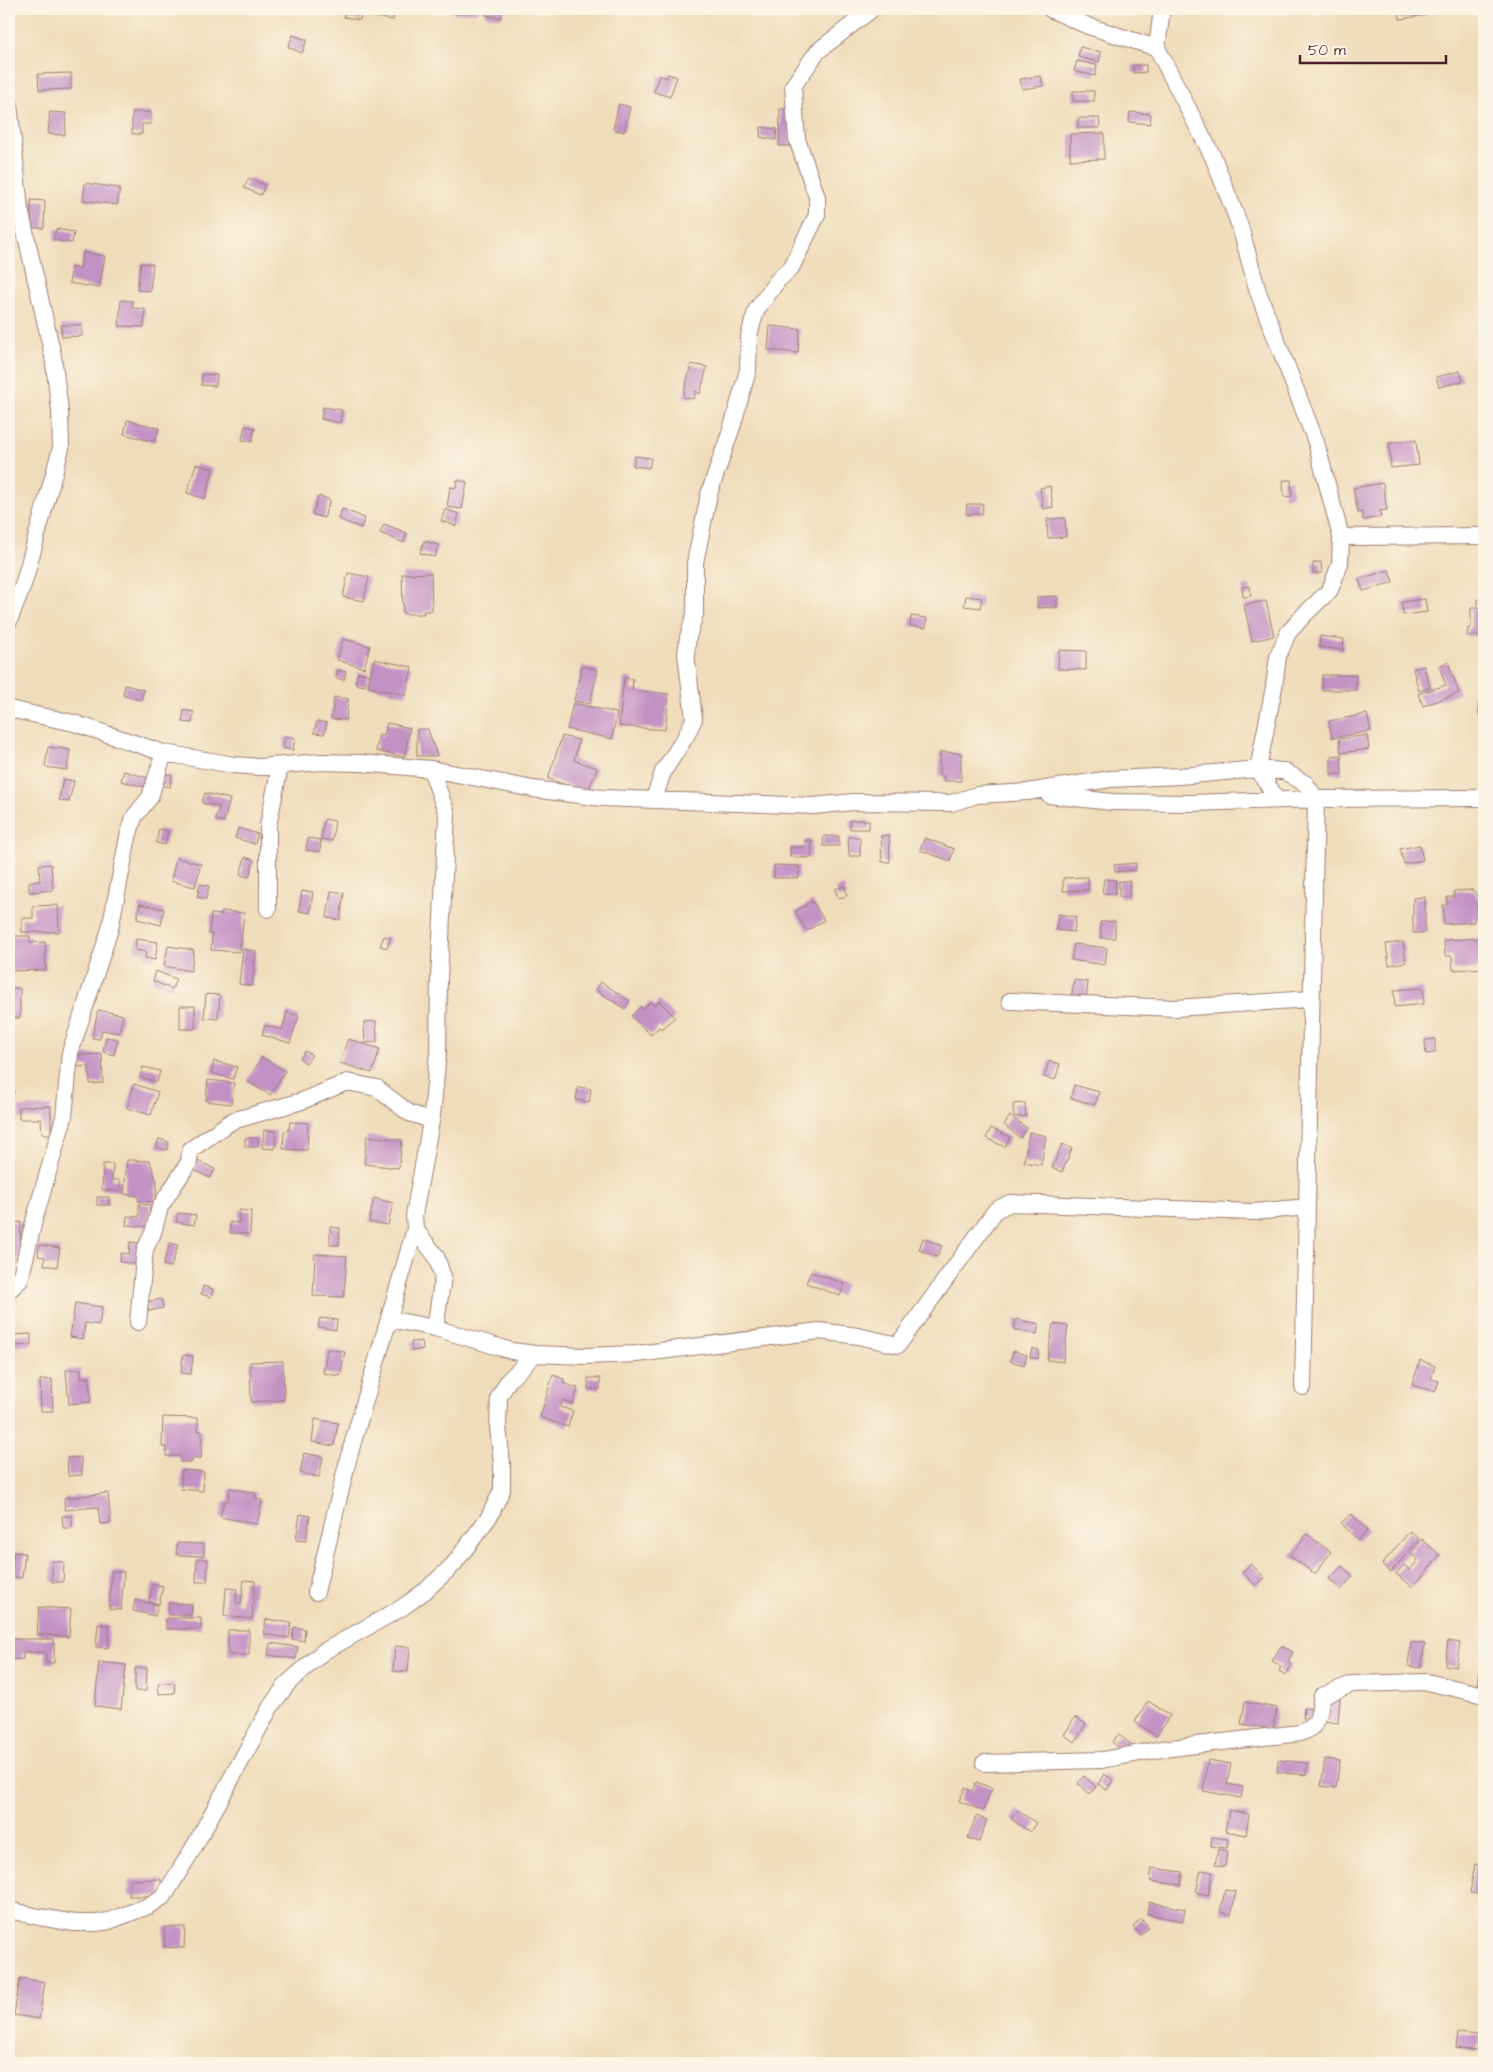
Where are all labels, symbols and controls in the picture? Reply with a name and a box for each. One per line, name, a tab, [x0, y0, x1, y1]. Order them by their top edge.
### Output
scale bar	[1300, 32, 1447, 64]
text: 50 m	[1308, 40, 1346, 61]

